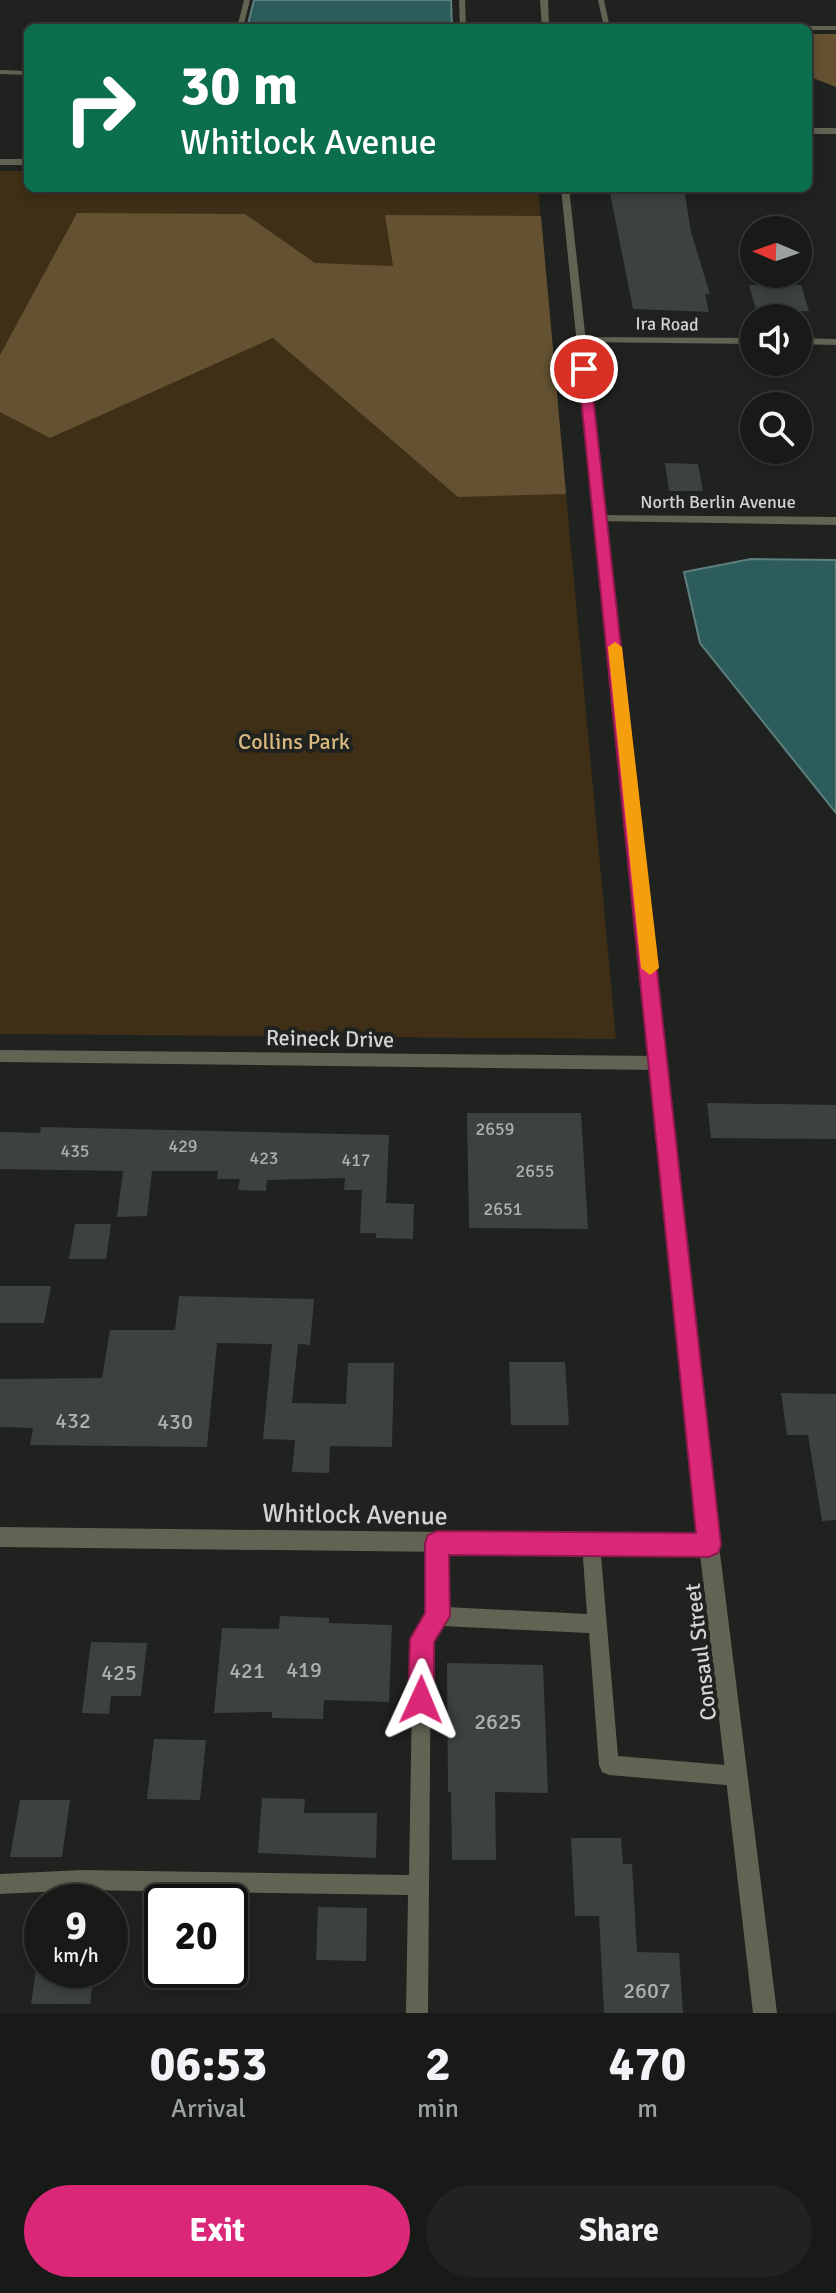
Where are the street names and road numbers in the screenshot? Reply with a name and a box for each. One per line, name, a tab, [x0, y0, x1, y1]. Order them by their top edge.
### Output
street label: Ira Road	[635, 312, 699, 336]
street label: North Berlin Avenue	[640, 491, 796, 513]
street label: Reineck Drive	[266, 1024, 394, 1053]
street label: Whitlock Avenue	[262, 1497, 448, 1533]
street label: Consaul Street	[679, 1582, 722, 1722]

